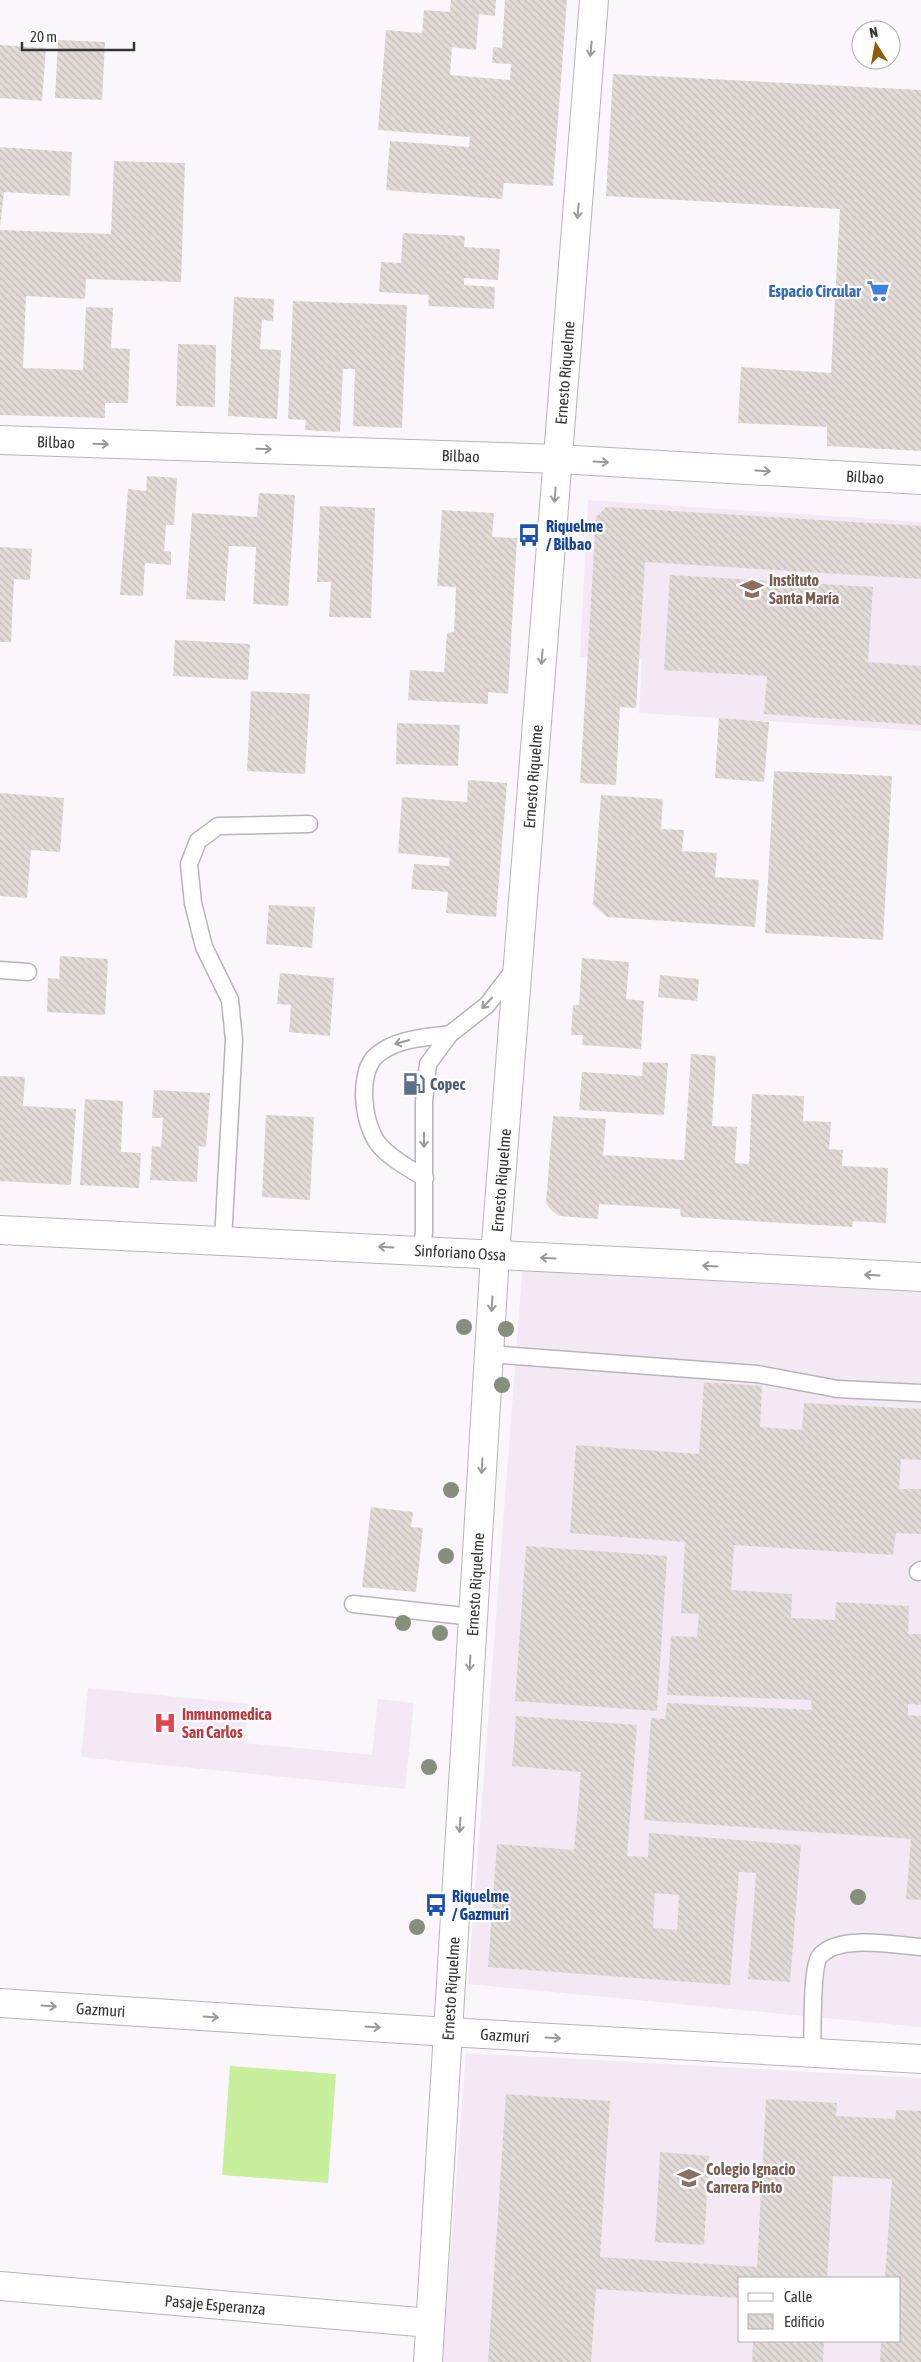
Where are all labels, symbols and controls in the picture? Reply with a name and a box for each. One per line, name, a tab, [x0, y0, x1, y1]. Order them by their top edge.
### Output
scale bar	[22, 20, 135, 52]
north arrow	[851, 20, 901, 70]
text: N	[868, 24, 879, 41]
text: 20 m	[30, 28, 57, 45]
one-way arrow	[586, 40, 595, 56]
one-way arrow	[573, 202, 582, 218]
supermarket icon: Espacio Circular	[865, 278, 891, 304]
place label: Espacio Circular	[769, 282, 861, 300]
street label: Ernesto Riquelme	[552, 320, 578, 425]
street label: Bilbao	[37, 432, 75, 452]
one-way arrow	[93, 439, 109, 448]
one-way arrow	[255, 445, 271, 454]
street label: Bilbao	[441, 446, 480, 465]
one-way arrow	[593, 457, 609, 466]
one-way arrow	[755, 466, 771, 475]
street label: Bilbao	[846, 467, 885, 487]
one-way arrow	[550, 486, 560, 502]
place label: Riquelme / Bilbao	[546, 517, 603, 553]
bus stop icon: Riquelme / Bilbao	[516, 522, 542, 548]
place label: Instituto Santa María	[769, 571, 839, 607]
school or university icon: Instituto Santa María	[739, 576, 765, 602]
one-way arrow	[538, 648, 547, 664]
street label: Ernesto Riquelme	[520, 724, 546, 829]
one-way arrow	[481, 996, 493, 1009]
one-way arrow	[394, 1038, 410, 1048]
fuel station icon: Copec	[401, 1071, 427, 1097]
place label: Copec	[430, 1075, 465, 1093]
street label: Ernesto Riquelme	[488, 1128, 514, 1233]
one-way arrow	[419, 1132, 429, 1148]
street label: Sinforiano Ossa	[414, 1241, 507, 1264]
one-way arrow	[378, 1243, 394, 1252]
one-way arrow	[540, 1253, 556, 1262]
one-way arrow	[702, 1262, 718, 1271]
one-way arrow	[865, 1270, 881, 1279]
one-way arrow	[487, 1295, 496, 1311]
one-way arrow	[478, 1458, 487, 1474]
street label: Ernesto Riquelme	[463, 1532, 487, 1637]
one-way arrow	[466, 1655, 475, 1671]
place label: Inmunomedica San Carlos	[182, 1705, 272, 1741]
hospital icon: Inmunomedica San Carlos	[152, 1710, 178, 1736]
one-way arrow	[456, 1817, 465, 1833]
place label: Riquelme / Gazmuri	[452, 1887, 509, 1923]
bus stop icon: Riquelme / Gazmuri	[423, 1892, 449, 1918]
street label: Ernesto Riquelme	[438, 1936, 463, 2041]
street label: Gazmuri	[76, 1999, 126, 2020]
one-way arrow	[40, 2002, 56, 2011]
one-way arrow	[203, 2012, 219, 2021]
one-way arrow	[365, 2023, 381, 2032]
street label: Gazmuri	[480, 2025, 530, 2046]
one-way arrow	[544, 2033, 560, 2042]
place label: Colegio Ignacio Carrera Pinto	[706, 2160, 796, 2196]
school or university icon: Colegio Ignacio Carrera Pinto	[676, 2165, 702, 2191]
legend	[738, 2277, 901, 2342]
text: Calle	[784, 2288, 813, 2305]
street label: Pasaje Esperanza	[164, 2291, 267, 2318]
text: Edificio	[784, 2313, 825, 2330]

